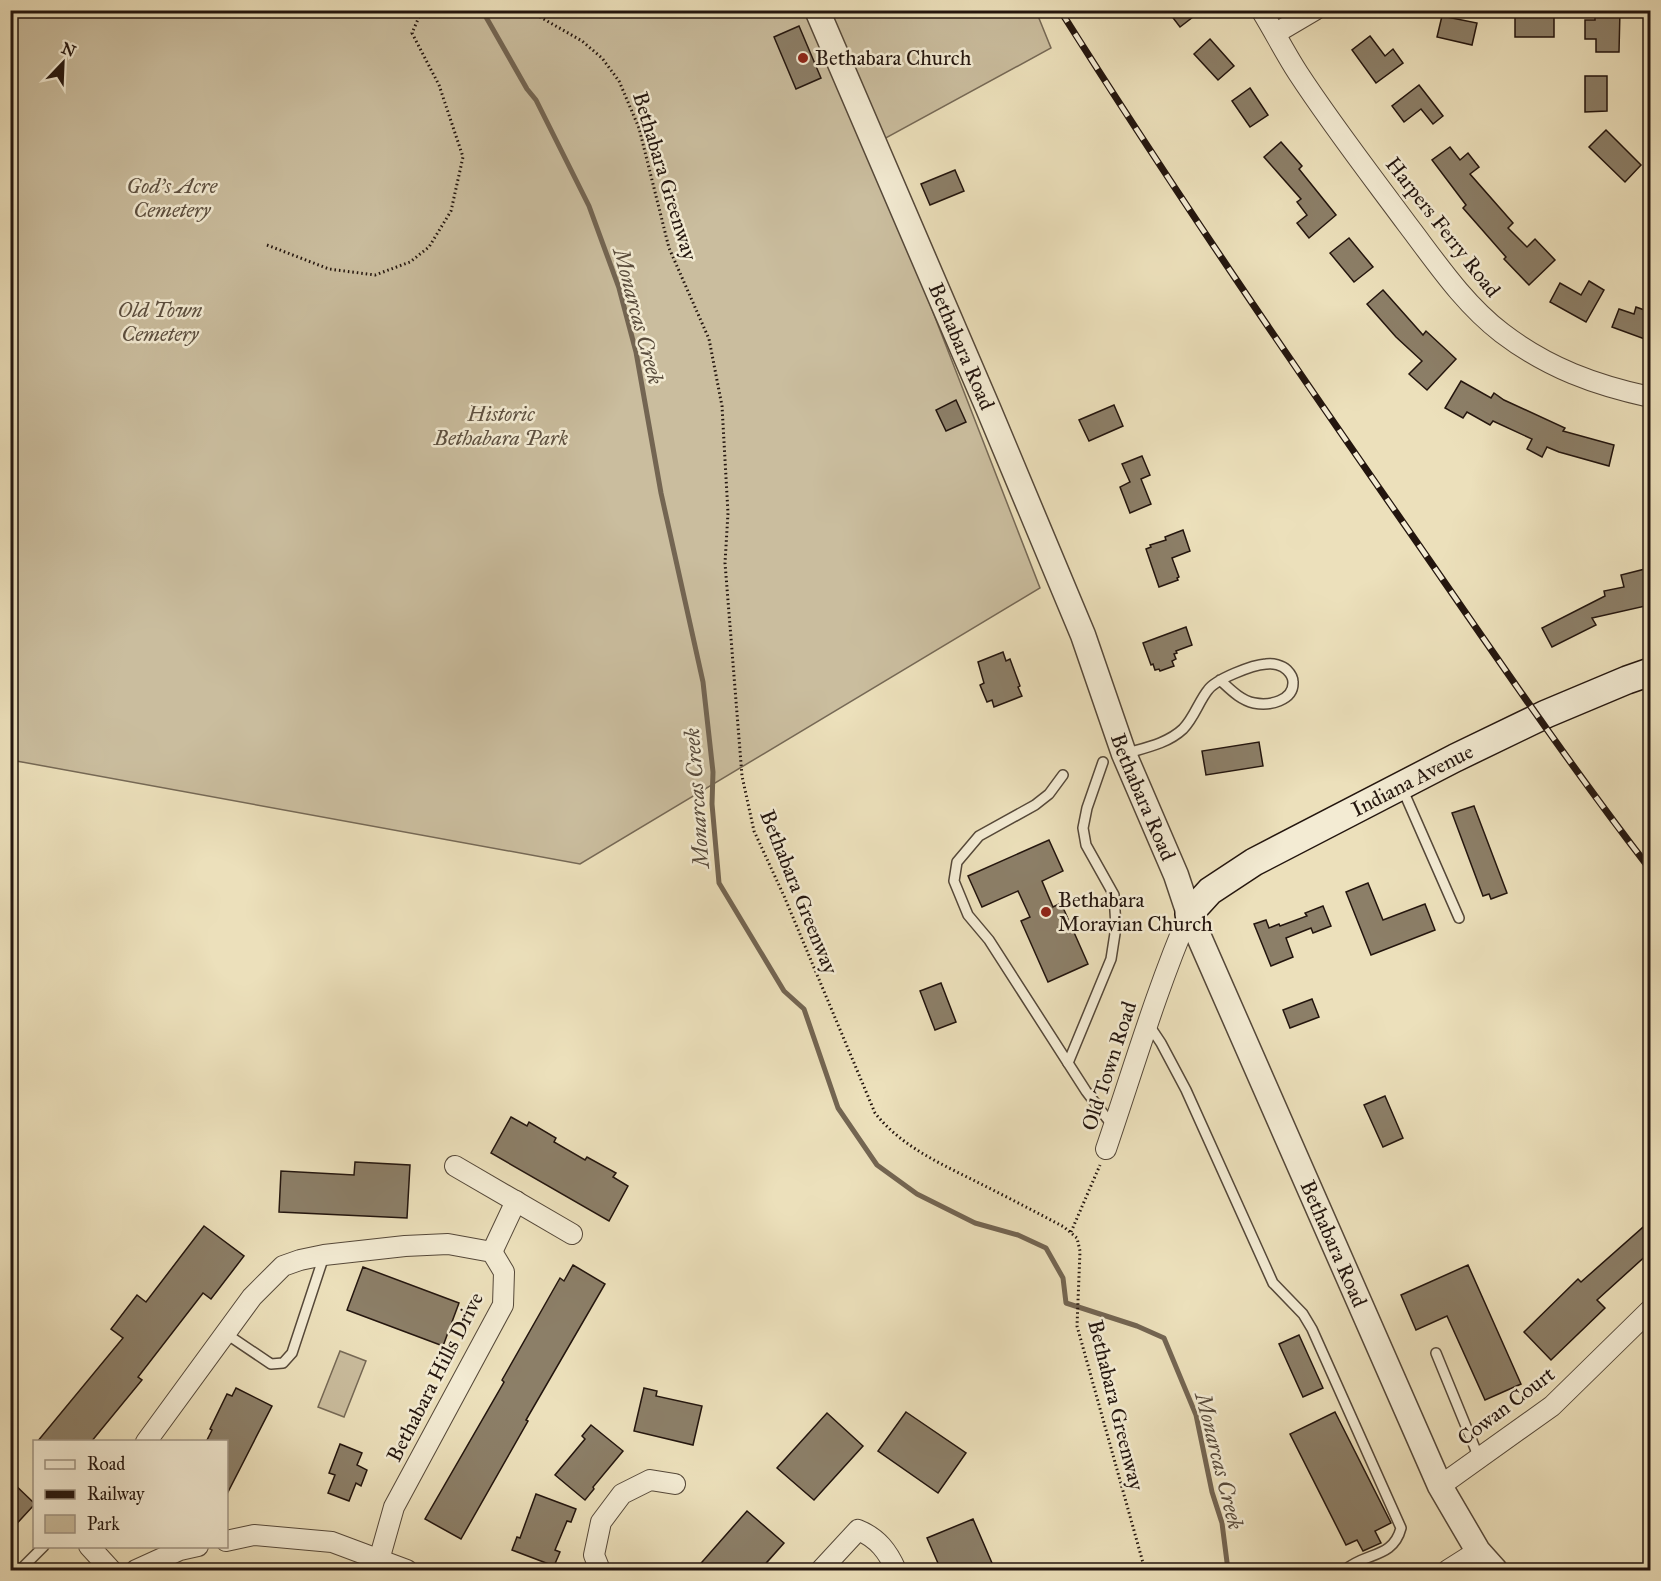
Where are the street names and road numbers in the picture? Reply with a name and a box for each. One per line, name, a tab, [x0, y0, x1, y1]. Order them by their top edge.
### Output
street label: Bethabara Greenway	[627, 89, 703, 264]
street label: Harpers Ferry Road	[1380, 152, 1506, 303]
street label: Bethabara Road	[923, 279, 1000, 414]
street label: Bethabara Road	[1105, 730, 1181, 865]
street label: Indiana Avenue	[1347, 738, 1478, 822]
street label: Bethabara Greenway	[754, 806, 844, 979]
street label: Old Town Road	[1076, 998, 1142, 1134]
street label: Bethabara Road	[1295, 1176, 1373, 1312]
street label: Bethabara Hills Drive	[381, 1288, 489, 1466]
street label: Bethabara Greenway	[1082, 1317, 1150, 1494]
street label: Cowan Court	[1452, 1361, 1560, 1451]

